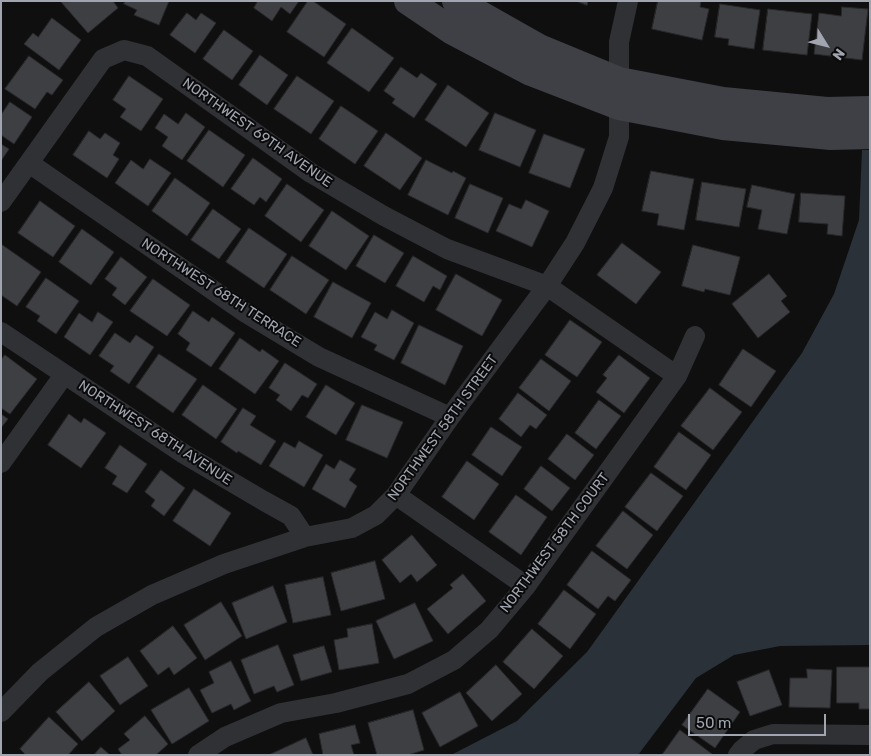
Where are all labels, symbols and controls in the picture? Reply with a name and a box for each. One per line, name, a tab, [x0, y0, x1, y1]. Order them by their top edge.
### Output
north arrow	[801, 20, 851, 70]
text: N	[829, 45, 848, 63]
street label: NORTHWEST 69TH AVENUE	[179, 75, 335, 191]
street label: NORTHWEST 68TH TERRACE	[138, 235, 304, 351]
street label: NORTHWEST 58TH STREET	[385, 352, 501, 504]
street label: NORTHWEST 68TH AVENUE	[75, 377, 235, 489]
street label: NORTHWEST 58TH COURT	[497, 470, 613, 616]
scale bar	[691, 704, 828, 736]
text: 50 m	[696, 714, 731, 732]

